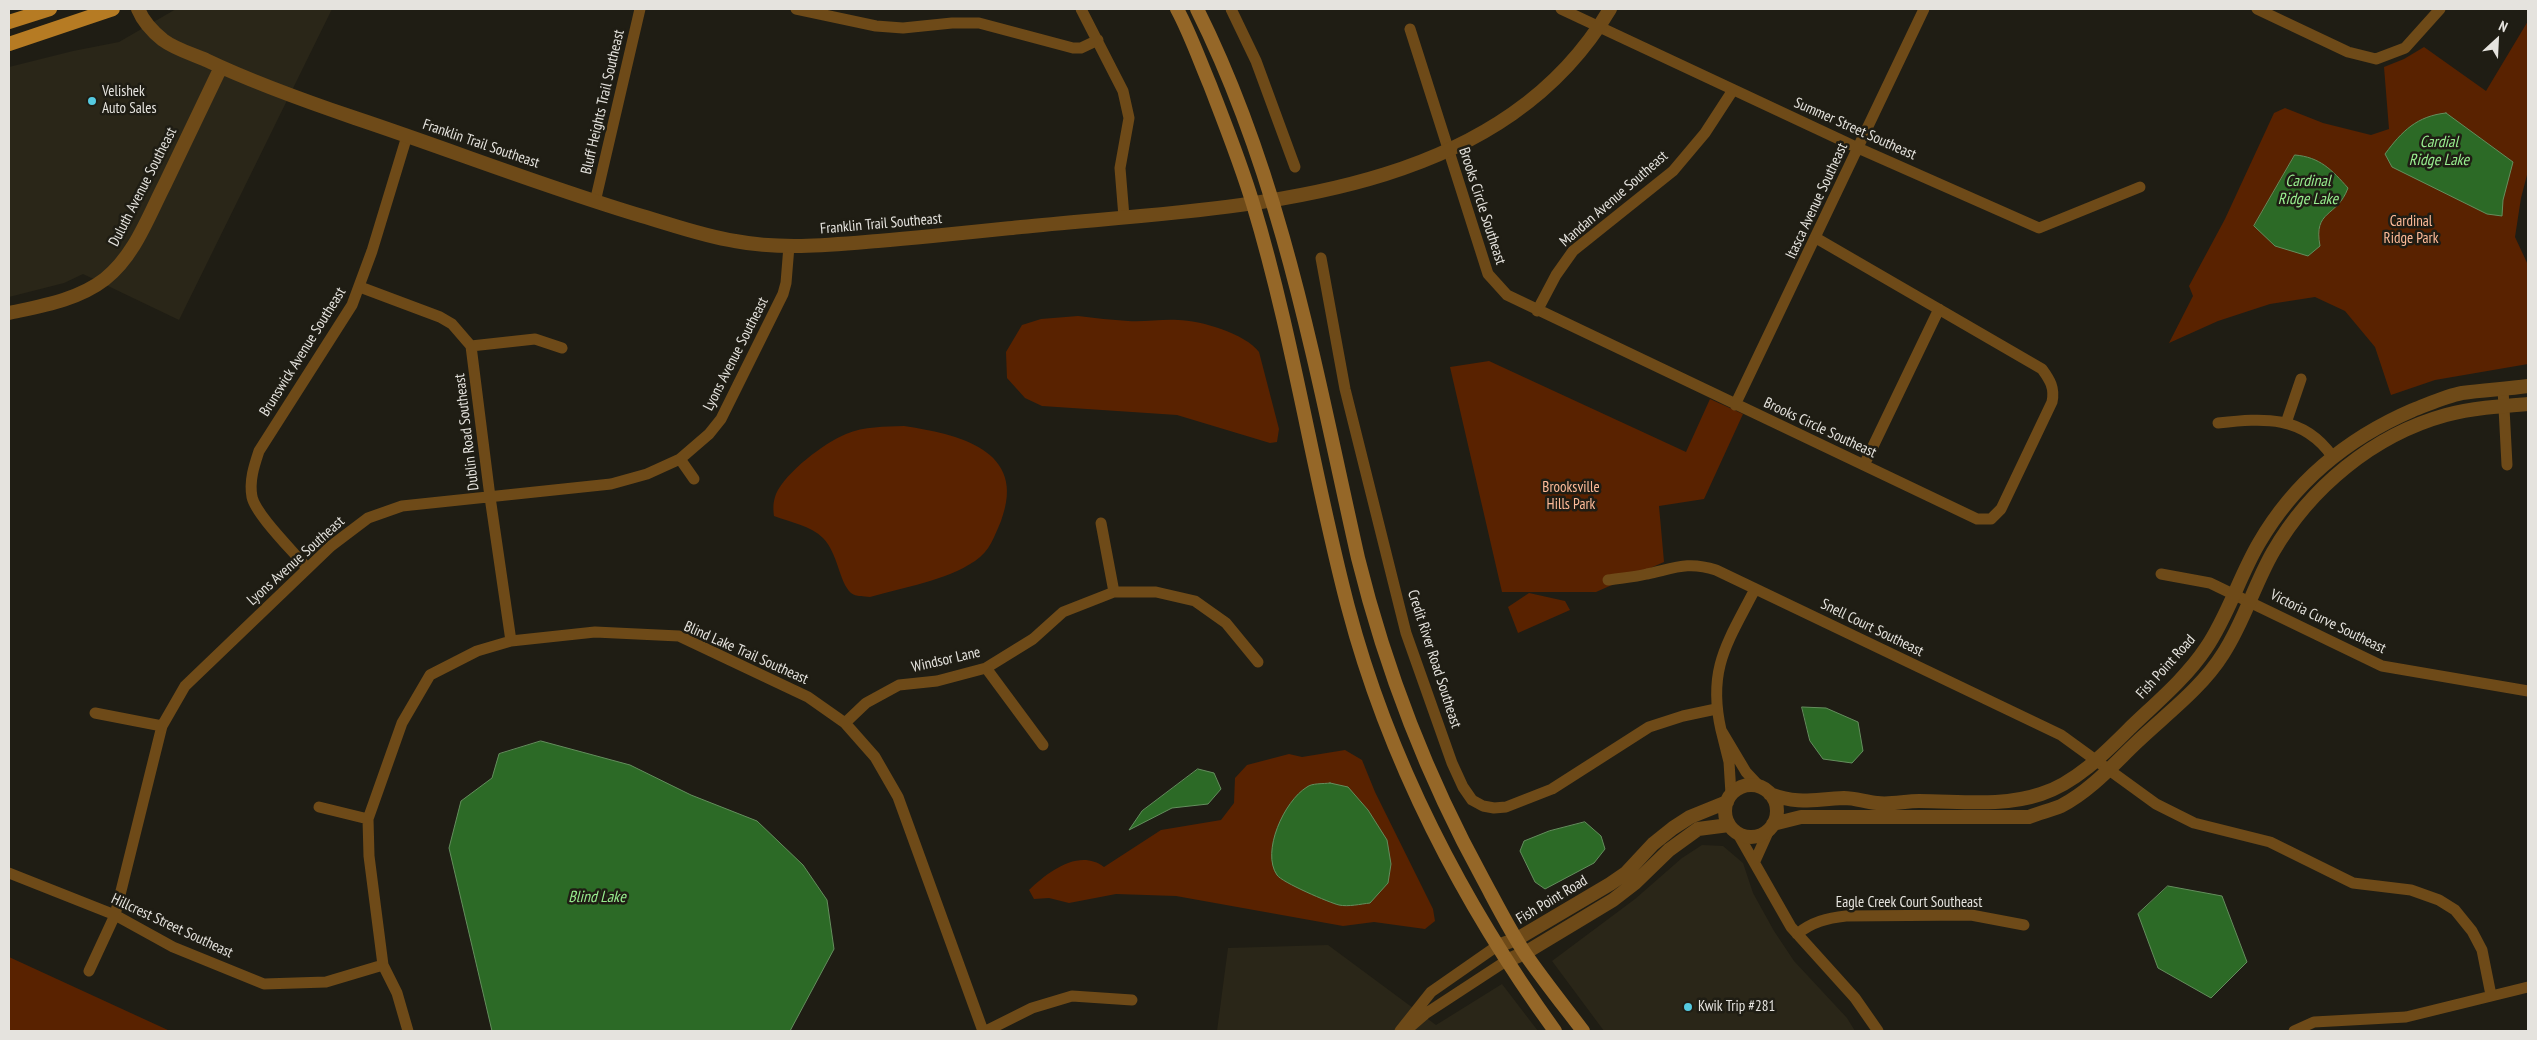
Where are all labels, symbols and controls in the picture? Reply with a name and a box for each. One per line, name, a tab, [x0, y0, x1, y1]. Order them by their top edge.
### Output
north arrow	[2472, 15, 2522, 65]
text: N	[2496, 17, 2511, 36]
street label: Bluff Heights Trail Southeast	[578, 28, 628, 176]
place label: Velishek Auto Sales	[102, 83, 156, 118]
street label: Summer Street Southeast	[1791, 94, 1919, 164]
marker: Velishek Auto Sales	[86, 95, 98, 107]
street label: Franklin Trail Southeast	[420, 116, 542, 172]
street label: Duluth Avenue Southeast	[105, 125, 181, 249]
water label: Cardial Ridge Lake	[2409, 132, 2469, 170]
street label: Itasca Avenue Southeast	[1782, 140, 1852, 262]
street label: Brooks Circle Southeast	[1455, 145, 1509, 267]
street label: Mandan Avenue Southeast	[1556, 147, 1672, 251]
water label: Cardinal Ridge Lake	[2278, 171, 2338, 209]
street label: Franklin Trail Southeast	[819, 210, 943, 238]
park label: Cardinal Ridge Park	[2383, 213, 2439, 248]
street label: Brunswick Avenue Southeast	[256, 284, 350, 420]
street label: Lyons Avenue Southeast	[700, 294, 772, 414]
street label: Dublin Road Southeast	[451, 372, 483, 492]
street label: Brooks Circle Southeast	[1761, 394, 1879, 462]
park label: Brooksville Hills Park	[1542, 479, 1600, 514]
street label: Lyons Avenue Southeast	[244, 513, 348, 609]
street label: Victoria Curve Southeast	[2267, 586, 2389, 658]
street label: Credit River Road Southeast	[1403, 588, 1465, 730]
street label: Snell Court Southeast	[1818, 595, 1926, 661]
street label: Blind Lake Trail Southeast	[681, 618, 811, 688]
street label: Fish Point Road	[2133, 631, 2199, 703]
street label: Windsor Lane	[910, 643, 982, 677]
street label: Fish Point Road	[1513, 872, 1591, 928]
water label: Blind Lake	[568, 887, 626, 907]
street label: Hillcrest Street Southeast	[108, 890, 236, 962]
street label: Eagle Creek Court Southeast	[1836, 894, 1982, 912]
place label: Kwik Trip #281	[1698, 998, 1775, 1016]
marker: Kwik Trip #281	[1682, 1001, 1694, 1013]

